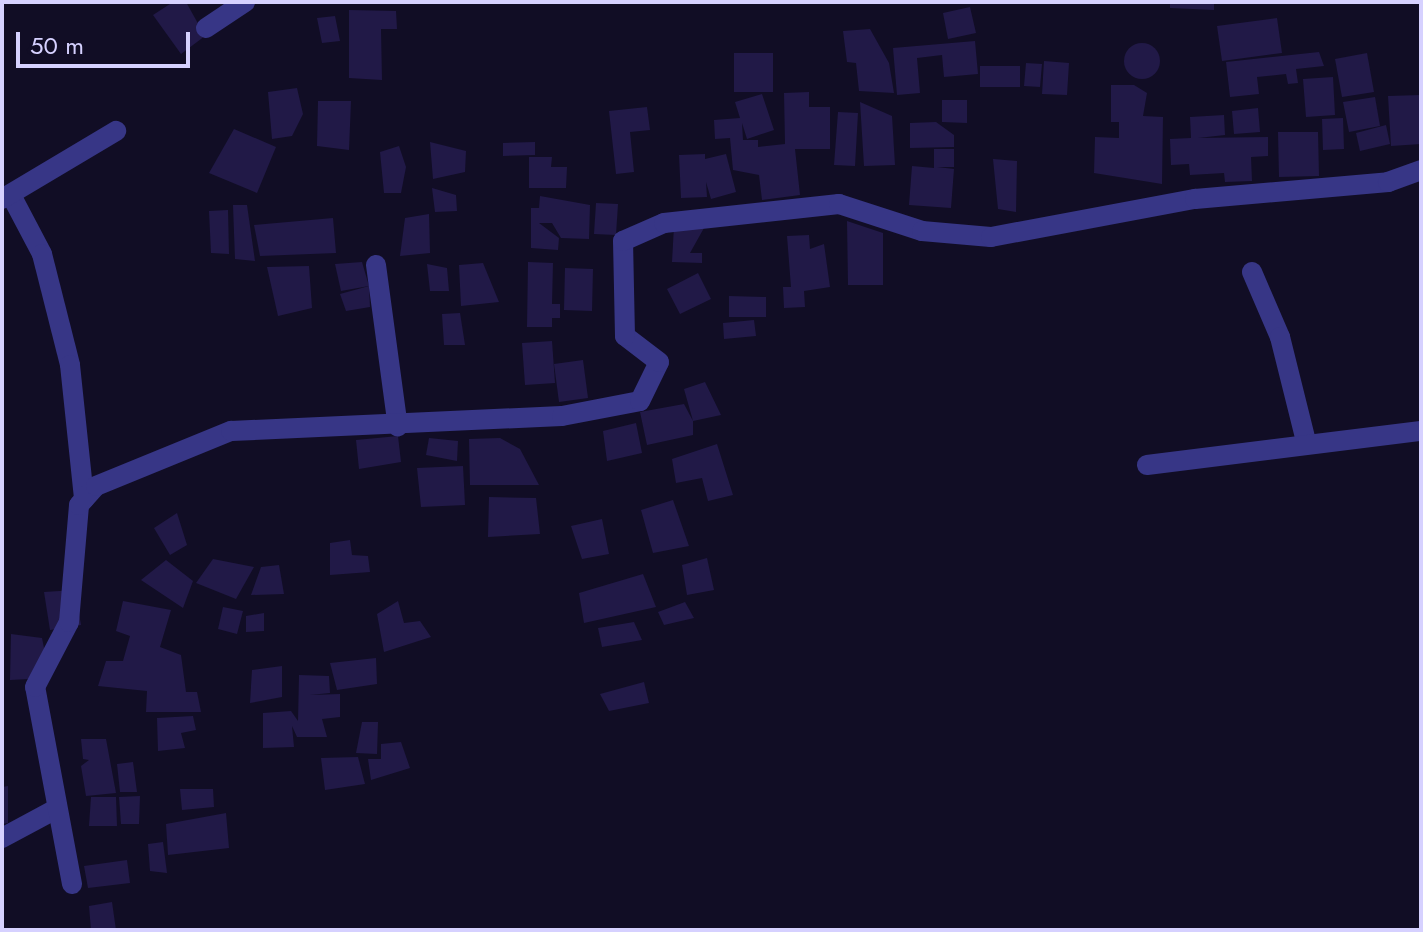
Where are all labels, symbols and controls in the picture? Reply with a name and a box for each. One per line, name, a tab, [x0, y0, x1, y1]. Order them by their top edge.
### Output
scale bar	[20, 16, 194, 66]
text: 50 m	[30, 28, 84, 63]

